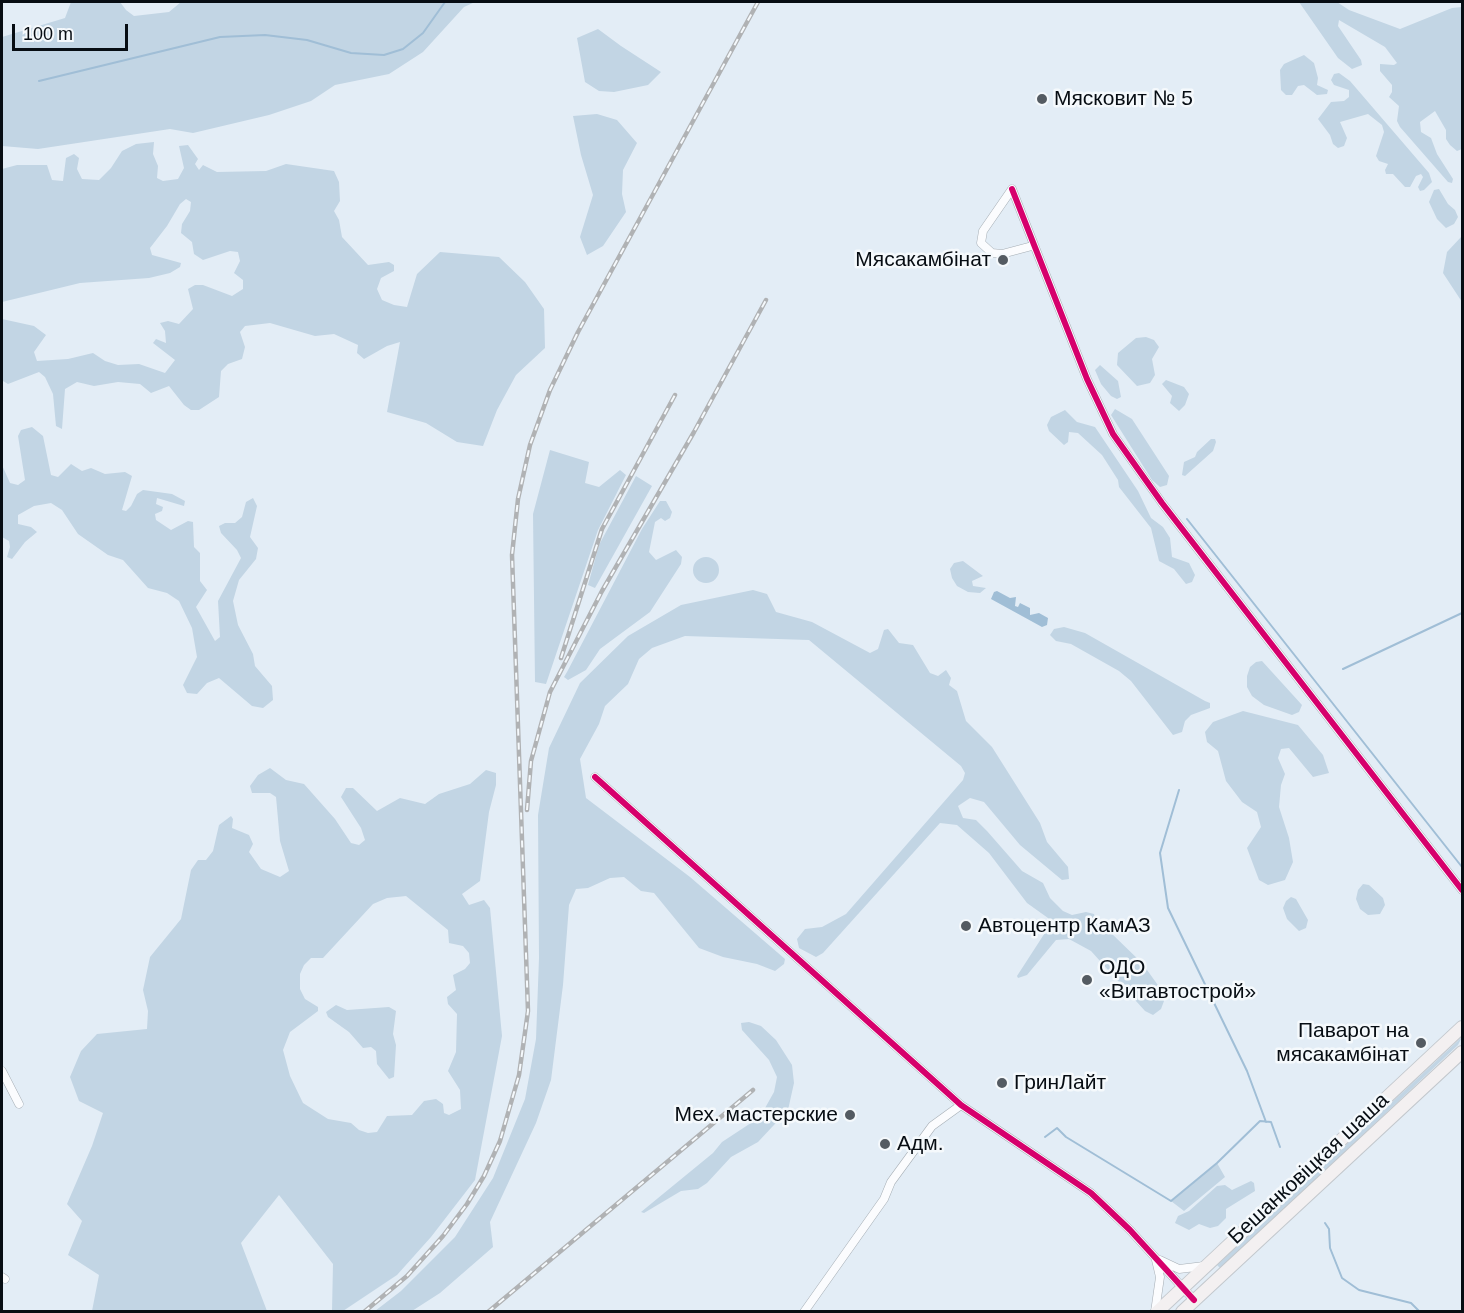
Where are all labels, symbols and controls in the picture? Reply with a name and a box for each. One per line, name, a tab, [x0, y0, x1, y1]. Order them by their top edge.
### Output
scale bar	[15, 12, 130, 50]
text: 100 m	[23, 24, 73, 44]
place label: Мясковит № 5	[1054, 86, 1193, 112]
marker: Мясковит № 5	[1035, 92, 1049, 106]
place label: Мясакамбінат	[855, 247, 991, 273]
marker: Мясакамбінат	[996, 253, 1010, 267]
place label: Автоцентр КамАЗ	[978, 913, 1151, 939]
marker: Автоцентр КамАЗ	[959, 919, 973, 933]
place label: ОДО «Витавтострой»	[1099, 955, 1256, 1005]
marker: ОДО «Витавтострой»	[1080, 973, 1094, 987]
place label: Паварот на мясакамбінат	[1276, 1018, 1409, 1068]
marker: Паварот на мясакамбінат	[1414, 1036, 1428, 1050]
place label: ГринЛайт	[1014, 1070, 1106, 1096]
marker: ГринЛайт	[995, 1076, 1009, 1090]
street label: Бешанковіцкая шаша	[1224, 1088, 1394, 1250]
place label: Мех. мастерские	[674, 1102, 838, 1128]
marker: Мех. мастерские	[843, 1108, 857, 1122]
place label: Адм.	[897, 1131, 944, 1157]
marker: Адм.	[878, 1137, 892, 1151]

